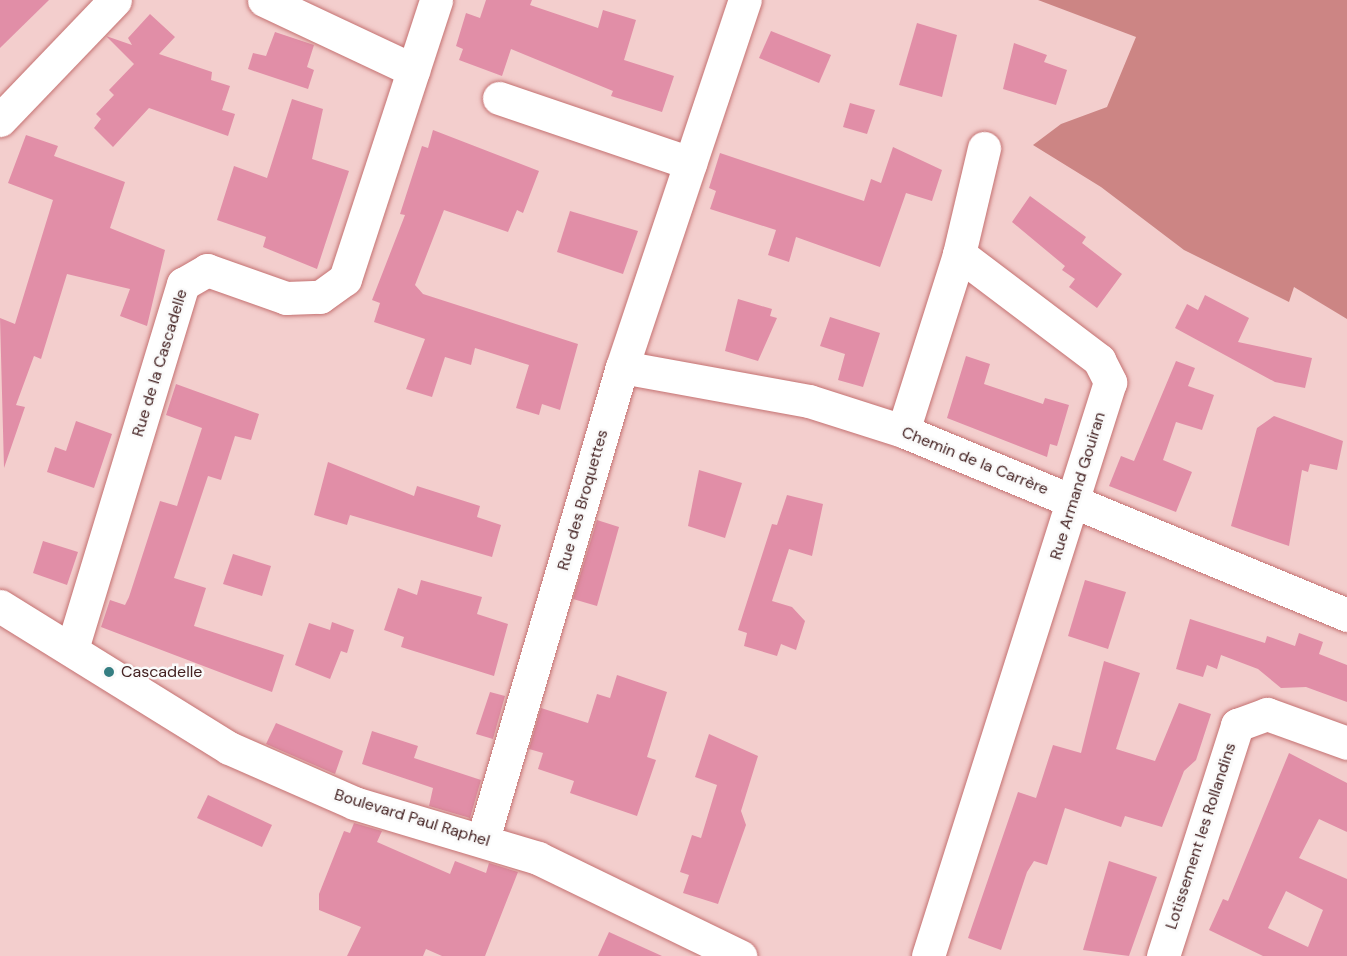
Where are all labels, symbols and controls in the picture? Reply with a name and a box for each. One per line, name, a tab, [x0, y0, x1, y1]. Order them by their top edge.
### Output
street label: Rue de la Cascadelle	[128, 287, 192, 439]
street label: Rue Armand Gouiran	[1046, 410, 1110, 562]
street label: Chemin de la Carrère	[899, 423, 1051, 499]
street label: Rue des Broquettes	[554, 427, 612, 573]
place label: Cascadelle	[121, 662, 202, 682]
marker: Cascadelle	[102, 665, 116, 679]
street label: Lotissement les Rollandins	[1162, 740, 1240, 932]
street label: Boulevard Paul Raphel	[332, 785, 492, 851]

